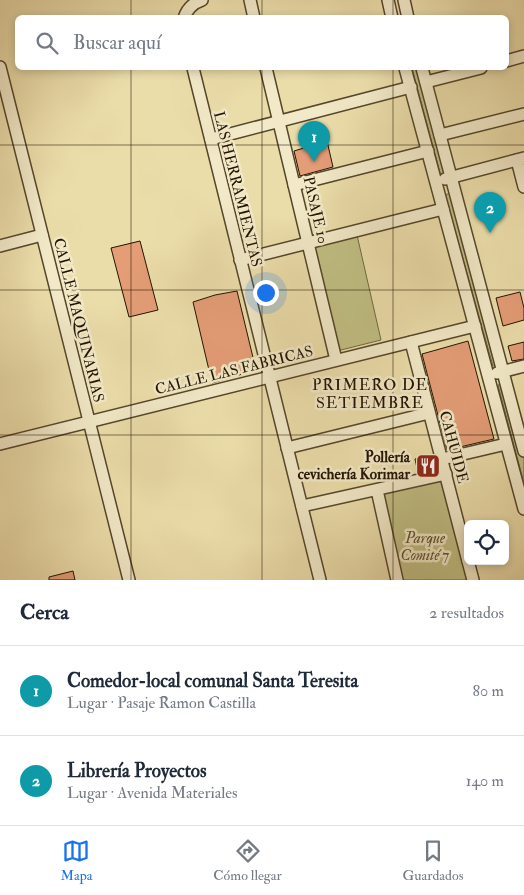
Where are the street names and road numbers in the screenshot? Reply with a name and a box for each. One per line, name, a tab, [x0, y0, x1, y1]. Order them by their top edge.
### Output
street label: LAS HERRAMIENTAS	[209, 109, 266, 269]
street label: PASAJE 10	[298, 175, 332, 246]
street label: CALLE MAQUINARIAS	[49, 236, 108, 404]
street label: CALLE LAS FABRICAS	[153, 342, 315, 399]
street label: CAHUIDE	[435, 409, 472, 486]

